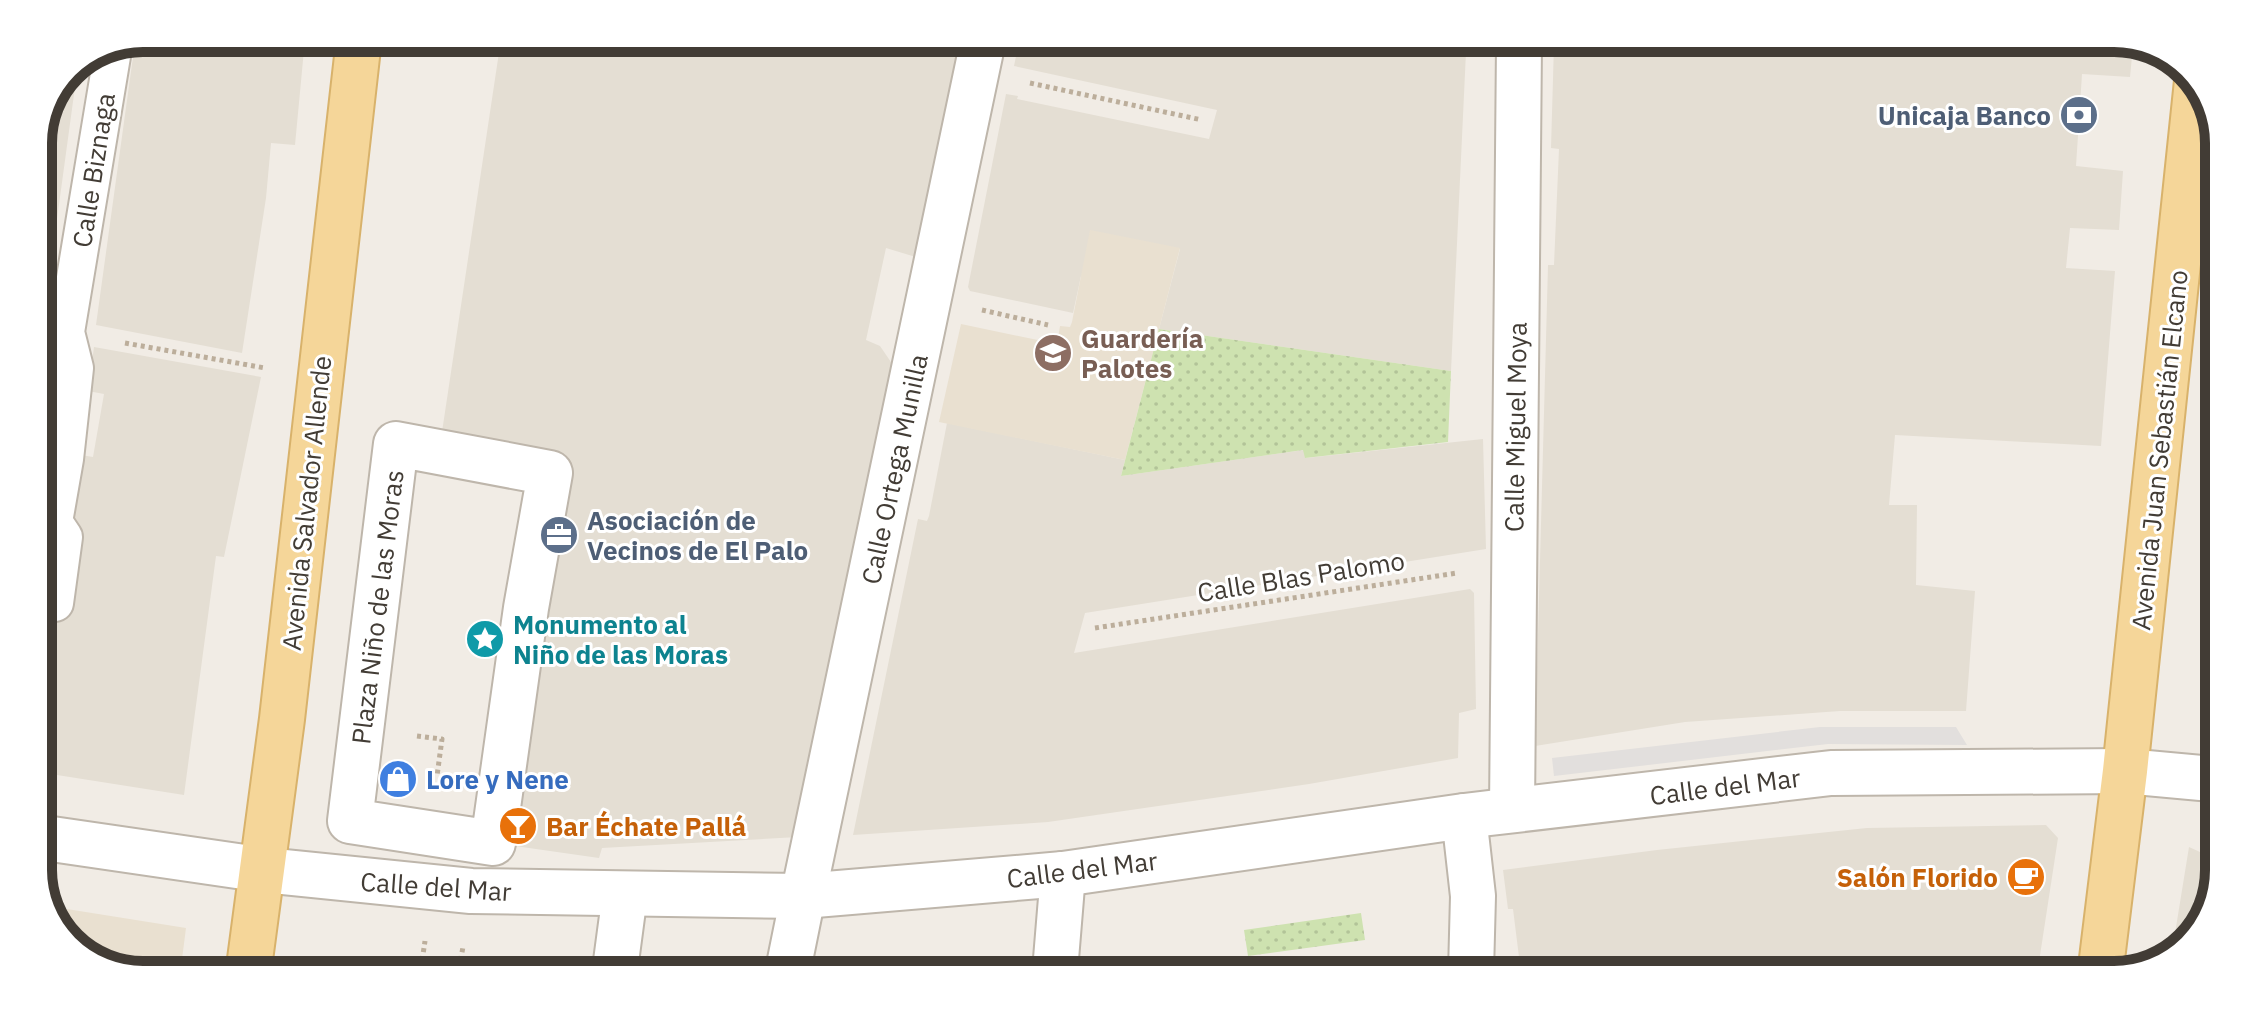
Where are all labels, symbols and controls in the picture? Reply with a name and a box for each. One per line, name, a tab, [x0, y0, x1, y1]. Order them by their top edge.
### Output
street label: Calle Biznaga	[64, 90, 122, 250]
bank icon: Unicaja Banco	[2058, 94, 2100, 136]
place label: Unicaja Banco	[1878, 98, 2051, 132]
street label: Avenida Juan Sebastián Elcano	[2123, 268, 2195, 632]
place label: Guardería Palotes	[1081, 321, 1204, 385]
street label: Calle Miguel Moya	[1496, 322, 1534, 532]
school or university icon: Guardería Palotes	[1032, 332, 1074, 374]
street label: Calle Ortega Munilla	[853, 351, 935, 587]
street label: Avenida Salvador Allende	[274, 354, 338, 652]
street label: Plaza Niño de las Moras	[343, 468, 411, 746]
place label: Asociación de Vecinos de El Palo	[587, 503, 808, 567]
office icon: Asociación de Vecinos de El Palo	[538, 514, 580, 556]
street label: Calle Blas Palomo	[1195, 543, 1407, 609]
place label: Monumento al Niño de las Moras	[513, 607, 728, 671]
place icon: Monumento al Niño de las Moras	[464, 618, 506, 660]
shop icon: Lore y Nene	[377, 758, 419, 800]
street label: Calle del Mar	[1648, 760, 1803, 812]
place label: Lore y Nene	[426, 762, 569, 796]
bar icon: Bar Échate Pallá	[497, 805, 539, 847]
place label: Bar Échate Pallá	[546, 809, 746, 843]
street label: Calle del Mar	[1005, 843, 1160, 895]
cafe icon: Salón Florido	[2005, 856, 2047, 898]
place label: Salón Florido	[1837, 860, 1998, 894]
street label: Calle del Mar	[359, 864, 513, 908]

